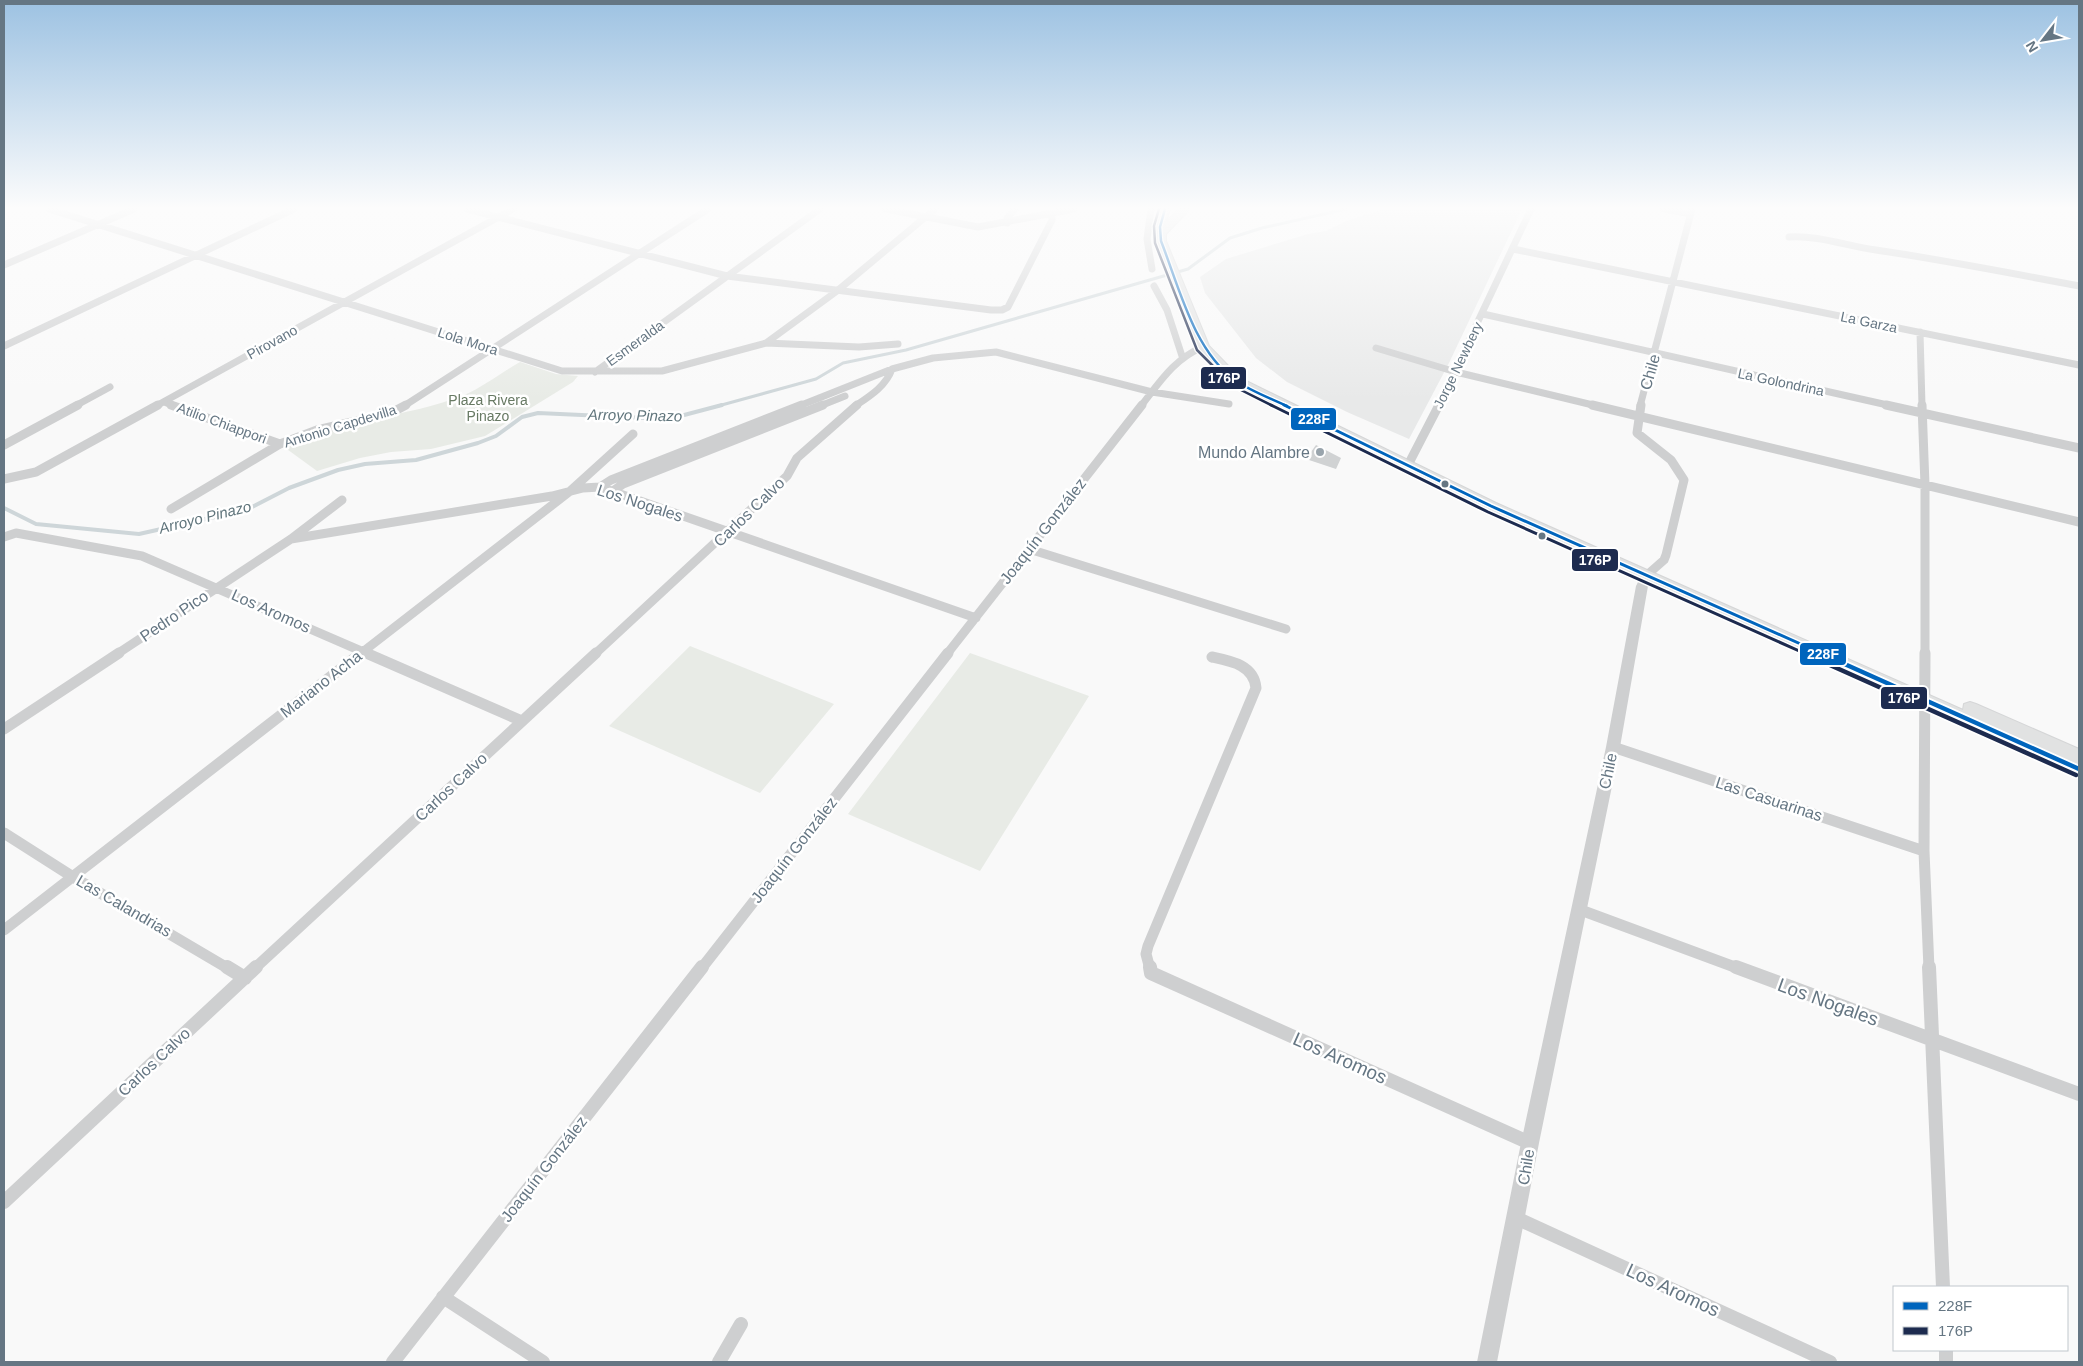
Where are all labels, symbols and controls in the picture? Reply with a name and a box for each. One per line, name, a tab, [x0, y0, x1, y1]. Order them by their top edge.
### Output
north arrow	[2018, 15, 2068, 65]
text: N	[2022, 38, 2041, 55]
street label: La Garza	[1839, 308, 1899, 336]
street label: Esmeralda	[603, 317, 667, 369]
street label: Jorge Newbery	[1430, 319, 1486, 411]
street label: Pirovano	[244, 322, 300, 362]
street label: Lola Mora	[436, 324, 500, 358]
street label: Chile	[1637, 352, 1663, 392]
street label: La Golondrina	[1736, 365, 1826, 399]
line badge: 176P	[1200, 366, 1247, 390]
text: 176P	[1208, 370, 1240, 386]
park label: Plaza Rivera Pinazo	[448, 392, 528, 424]
street label: Atilio Chiappori	[175, 399, 269, 447]
street label: Antonio Capdevilla	[282, 401, 398, 451]
water label: Arroyo Pinazo	[587, 406, 682, 424]
line badge: 228F	[1290, 407, 1337, 431]
text: 228F	[1298, 411, 1330, 427]
place label: Mundo Alambre	[1198, 444, 1310, 461]
marker: Mundo Alambre	[1314, 446, 1326, 458]
street label: Carlos Calvo	[710, 474, 788, 550]
street label: Joaquín González	[997, 475, 1089, 587]
unlabelled marker	[1440, 479, 1450, 489]
street label: Los Nogales	[595, 481, 685, 525]
water label: Arroyo Pinazo	[156, 497, 253, 537]
unlabelled marker	[1537, 531, 1547, 541]
line badge: 176P	[1571, 548, 1619, 572]
text: 176P	[1579, 552, 1611, 568]
street label: Los Aromos	[229, 586, 313, 636]
street label: Pedro Pico	[137, 587, 211, 645]
line badge: 228F	[1799, 642, 1847, 666]
text: 228F	[1807, 646, 1839, 662]
street label: Mariano Acha	[277, 647, 365, 721]
line badge: 176P	[1880, 686, 1928, 710]
text: 176P	[1888, 690, 1920, 706]
street label: Carlos Calvo	[412, 749, 490, 824]
street label: Chile	[1596, 751, 1620, 791]
street label: Las Casuarinas	[1714, 774, 1824, 824]
street label: Joaquín González	[748, 794, 840, 906]
street label: Las Calandrias	[74, 872, 174, 940]
street label: Los Nogales	[1775, 974, 1881, 1030]
street label: Carlos Calvo	[115, 1024, 193, 1099]
street label: Los Aromos	[1290, 1028, 1390, 1088]
street label: Joaquín González	[498, 1113, 590, 1225]
street label: Chile	[1515, 1148, 1537, 1186]
street label: Los Aromos	[1623, 1259, 1723, 1321]
legend	[1893, 1286, 2068, 1351]
text: 228F	[1938, 1297, 1972, 1314]
text: 176P	[1938, 1322, 1973, 1339]

